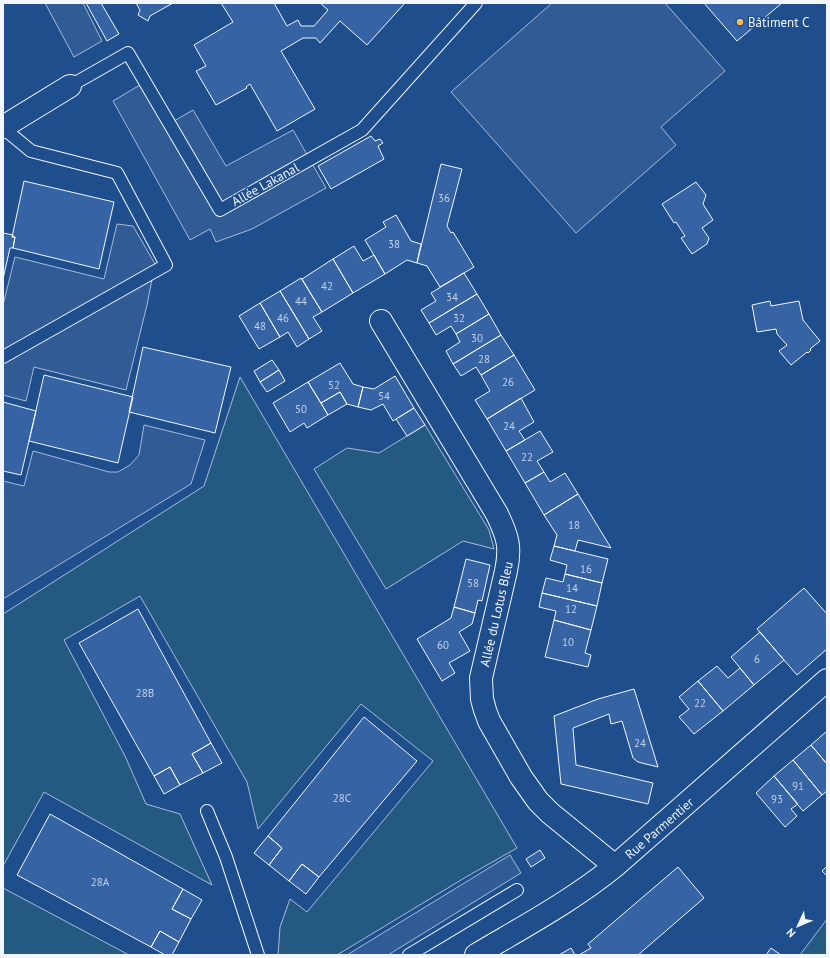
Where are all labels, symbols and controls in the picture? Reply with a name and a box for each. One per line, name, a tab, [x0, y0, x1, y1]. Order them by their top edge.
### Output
place label: Bâtiment C	[748, 14, 810, 31]
marker: Bâtiment C	[735, 17, 745, 27]
street label: Allée Lakanal	[228, 159, 302, 210]
house number: 36	[438, 191, 450, 205]
house number: 38	[388, 237, 400, 251]
house number: 42	[321, 279, 333, 293]
house number: 34	[446, 290, 458, 304]
house number: 44	[295, 294, 307, 308]
house number: 46	[277, 311, 289, 325]
house number: 32	[453, 311, 465, 325]
house number: 48	[254, 319, 266, 333]
house number: 30	[471, 331, 483, 345]
house number: 28	[478, 352, 490, 366]
house number: 26	[502, 375, 514, 389]
house number: 52	[328, 378, 340, 392]
house number: 54	[378, 389, 390, 403]
house number: 50	[295, 402, 307, 416]
house number: 24	[503, 419, 515, 433]
house number: 22	[521, 450, 533, 464]
house number: 18	[568, 518, 580, 532]
street label: Allée du Lotus Bleu	[476, 560, 517, 668]
house number: 16	[580, 562, 592, 576]
house number: 58	[467, 576, 479, 590]
house number: 14	[566, 581, 578, 595]
house number: 12	[565, 602, 577, 616]
house number: 10	[562, 635, 574, 649]
house number: 60	[437, 638, 449, 652]
house number: 6	[754, 652, 760, 666]
house number: 28B	[136, 686, 154, 700]
house number: 22	[694, 696, 706, 710]
house number: 24	[634, 736, 646, 750]
house number: 91	[792, 779, 804, 793]
house number: 28C	[333, 791, 351, 805]
house number: 93	[771, 792, 783, 806]
street label: Rue Parmentier	[621, 794, 698, 863]
house number: 28A	[91, 875, 110, 889]
north arrow	[778, 906, 818, 946]
text: N	[783, 925, 798, 940]

